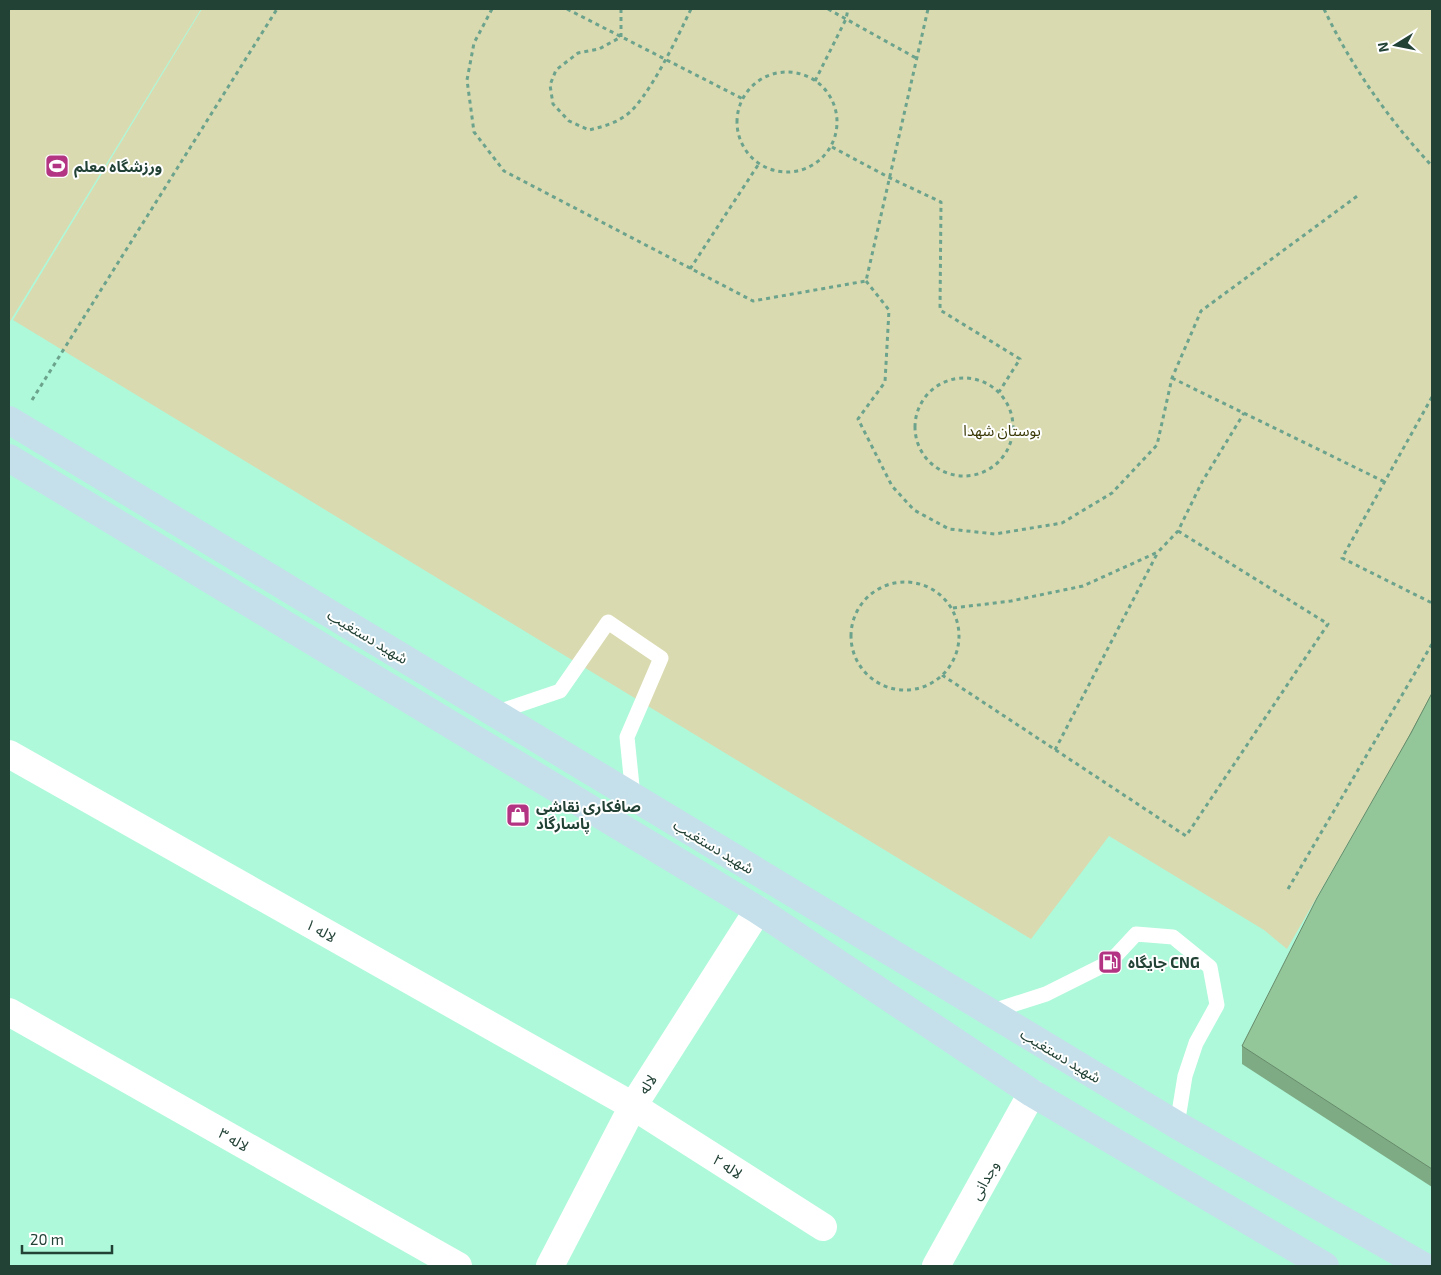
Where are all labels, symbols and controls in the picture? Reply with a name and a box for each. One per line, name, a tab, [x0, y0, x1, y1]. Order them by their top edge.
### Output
north arrow	[1371, 20, 1421, 70]
text: N	[1373, 41, 1392, 54]
sports icon: ورزشگاه معلم	[44, 153, 70, 179]
place label: ورزشگاه معلم	[74, 157, 162, 178]
park label: بوستان شهدا	[963, 421, 1041, 440]
street label: شهید دستغیب	[324, 605, 412, 668]
place label: صافکاری نقاشی پاسارگاد	[536, 797, 641, 834]
shop icon: صافکاری نقاشی پاسارگاد	[505, 802, 531, 828]
street label: شهید دستغیب	[670, 815, 758, 878]
street label: لاله ۱	[303, 914, 339, 946]
fuel station icon: جایگاه CNG	[1097, 949, 1123, 975]
place label: جایگاه CNG	[1128, 953, 1200, 971]
street label: شهید دستغیب	[1017, 1024, 1105, 1087]
street label: لاله	[634, 1071, 660, 1097]
street label: لاله ۳	[216, 1123, 252, 1155]
street label: لاله ۲	[710, 1150, 746, 1182]
street label: وجدانی	[966, 1157, 1003, 1203]
scale bar	[22, 1222, 112, 1254]
text: 20 m	[30, 1230, 64, 1248]

